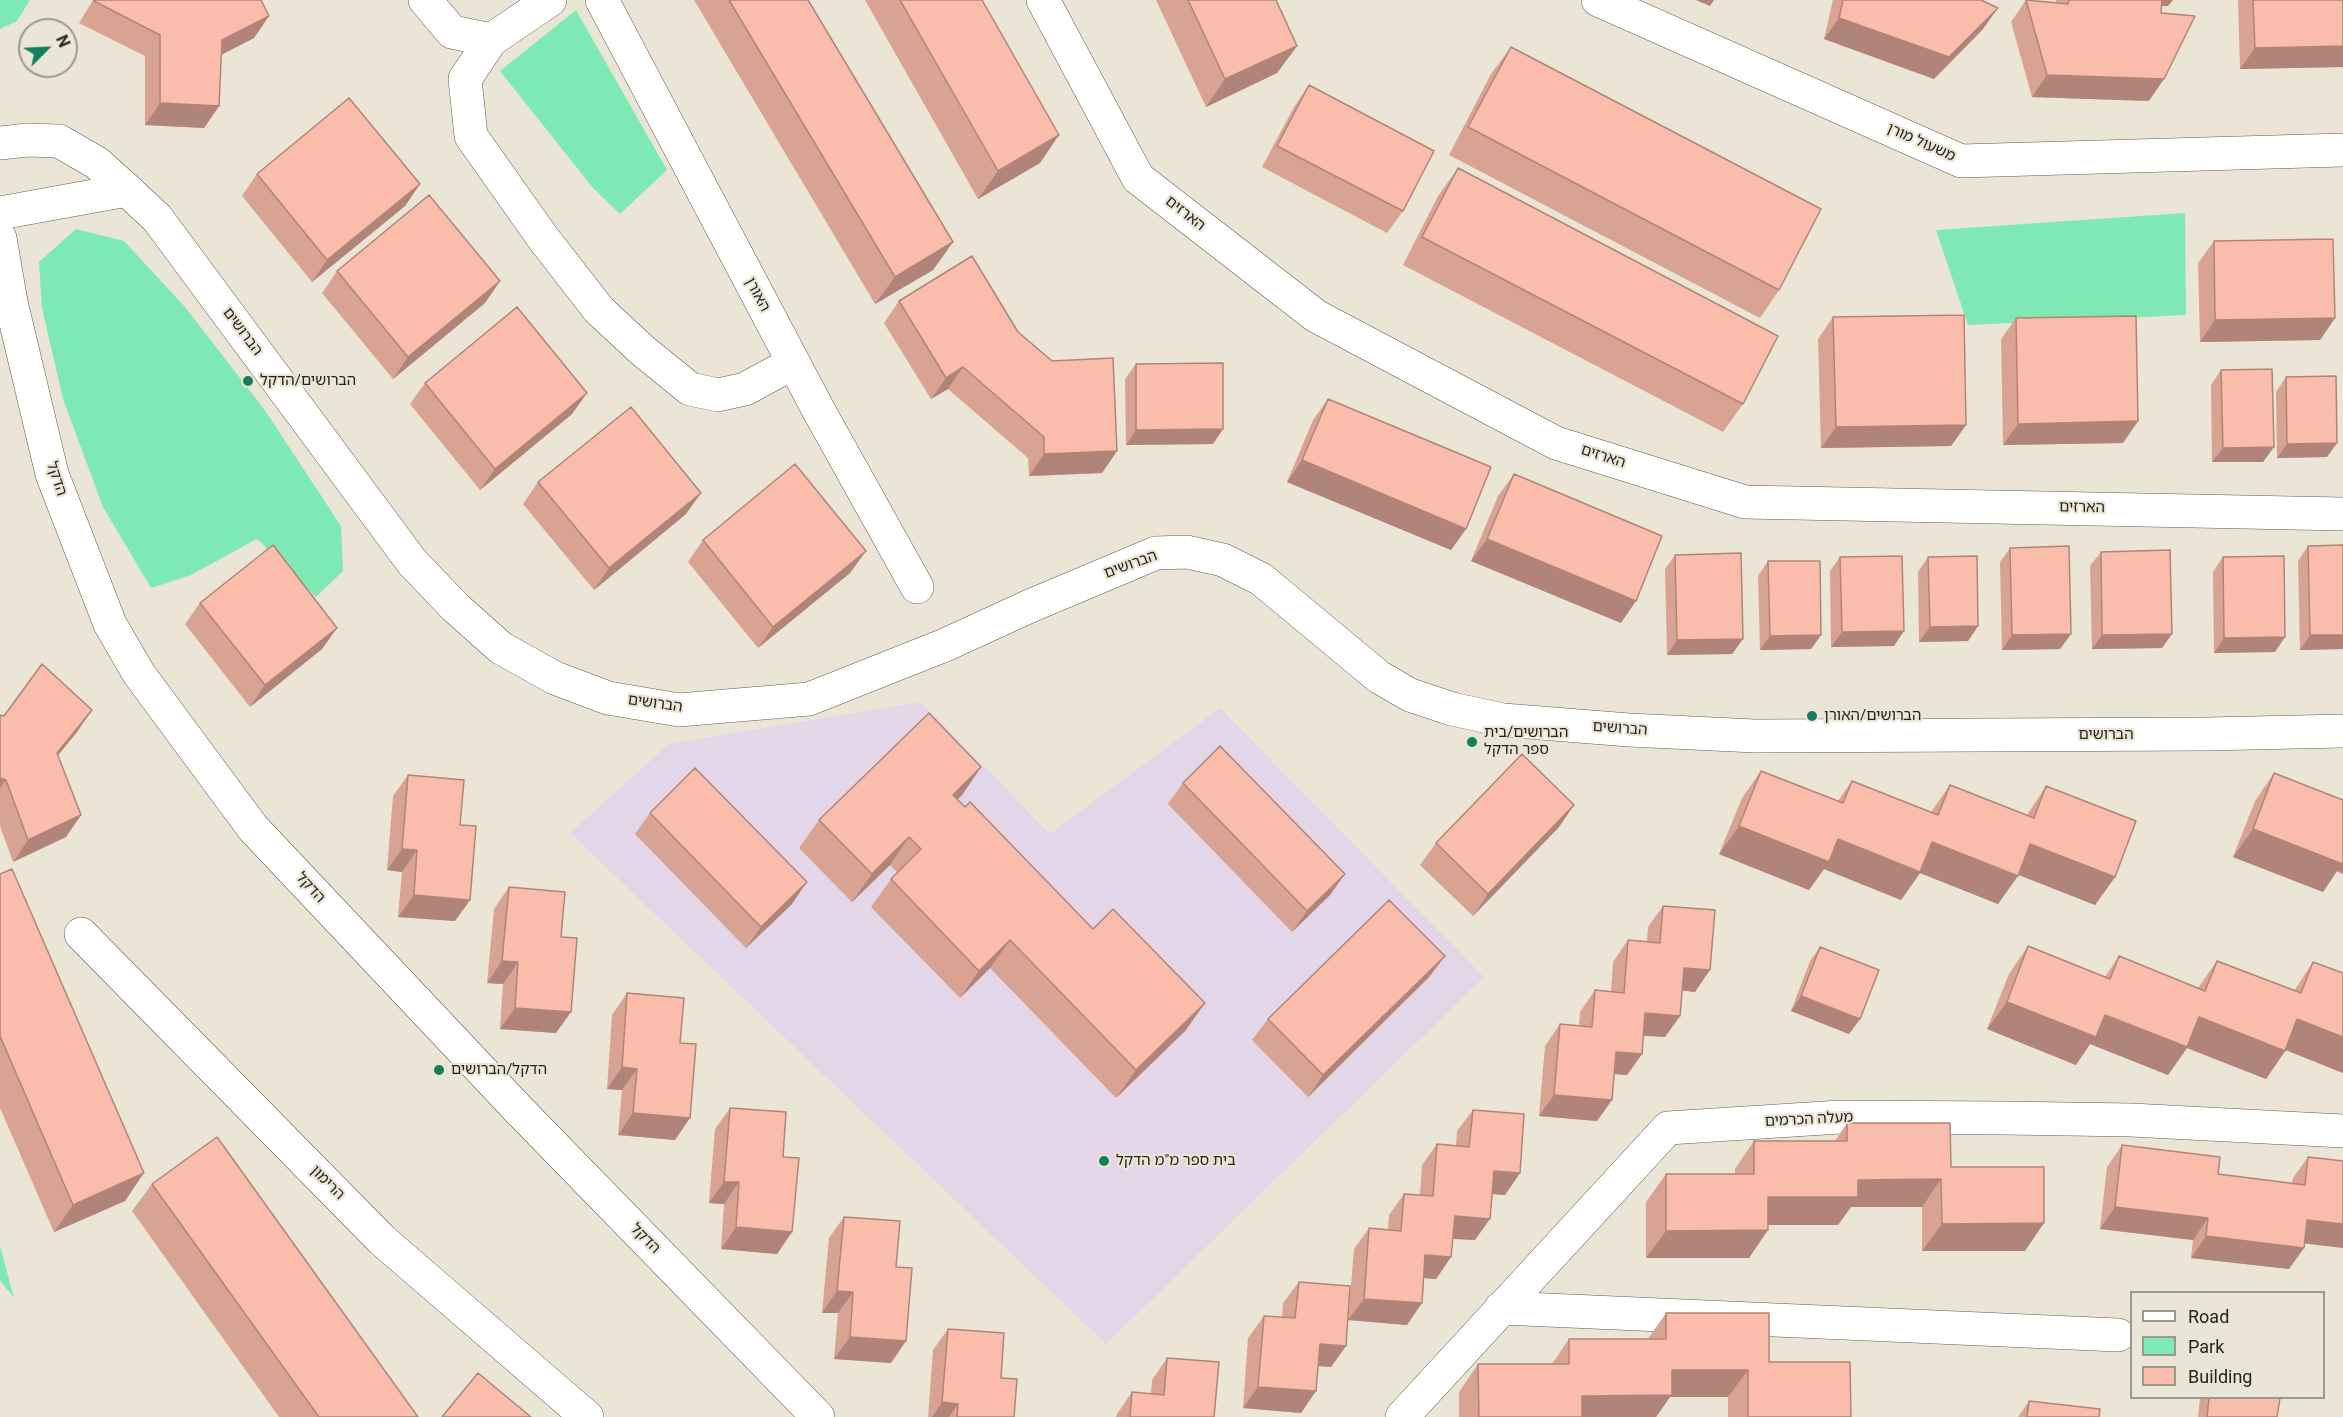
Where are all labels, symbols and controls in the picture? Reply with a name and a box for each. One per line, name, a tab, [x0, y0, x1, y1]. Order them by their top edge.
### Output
north arrow	[18, 18, 78, 78]
text: N	[52, 32, 74, 50]
street label: משעול מורן	[1884, 120, 1958, 166]
street label: הארזים	[1161, 193, 1209, 235]
street label: האורן	[741, 275, 773, 315]
street label: הברושים	[218, 305, 266, 359]
place label: הברושים/הדקל	[260, 372, 356, 390]
marker: הברושים/הדקל	[241, 374, 255, 388]
street label: הארזים	[1578, 441, 1628, 473]
street label: הדקל	[42, 460, 70, 498]
street label: הארזים	[2059, 499, 2105, 517]
street label: הברושים	[1102, 547, 1160, 583]
street label: הברושים	[626, 691, 684, 717]
place label: הברושים/האורן	[1824, 707, 1921, 725]
marker: הברושים/האורן	[1805, 709, 1819, 723]
street label: הברושים	[1592, 718, 1648, 740]
place label: הברושים/בית ספר הדקל	[1484, 724, 1568, 759]
street label: הברושים	[2078, 726, 2134, 744]
marker: הברושים/בית ספר הדקל	[1465, 735, 1479, 749]
street label: הדקל	[292, 869, 328, 907]
place label: הדקל/הברושים	[451, 1061, 547, 1079]
marker: הדקל/הברושים	[432, 1063, 446, 1077]
street label: מעלה הכרמים	[1764, 1109, 1854, 1131]
place label: בית ספר מ"מ הדקל	[1116, 1152, 1236, 1170]
marker: בית ספר מ"מ הדקל	[1097, 1154, 1111, 1168]
street label: הרימון	[306, 1162, 348, 1204]
street label: הדקל	[626, 1220, 664, 1258]
legend	[2130, 1291, 2325, 1399]
text: Road	[2188, 1306, 2229, 1327]
text: Park	[2188, 1336, 2224, 1357]
text: Building	[2188, 1366, 2252, 1387]

